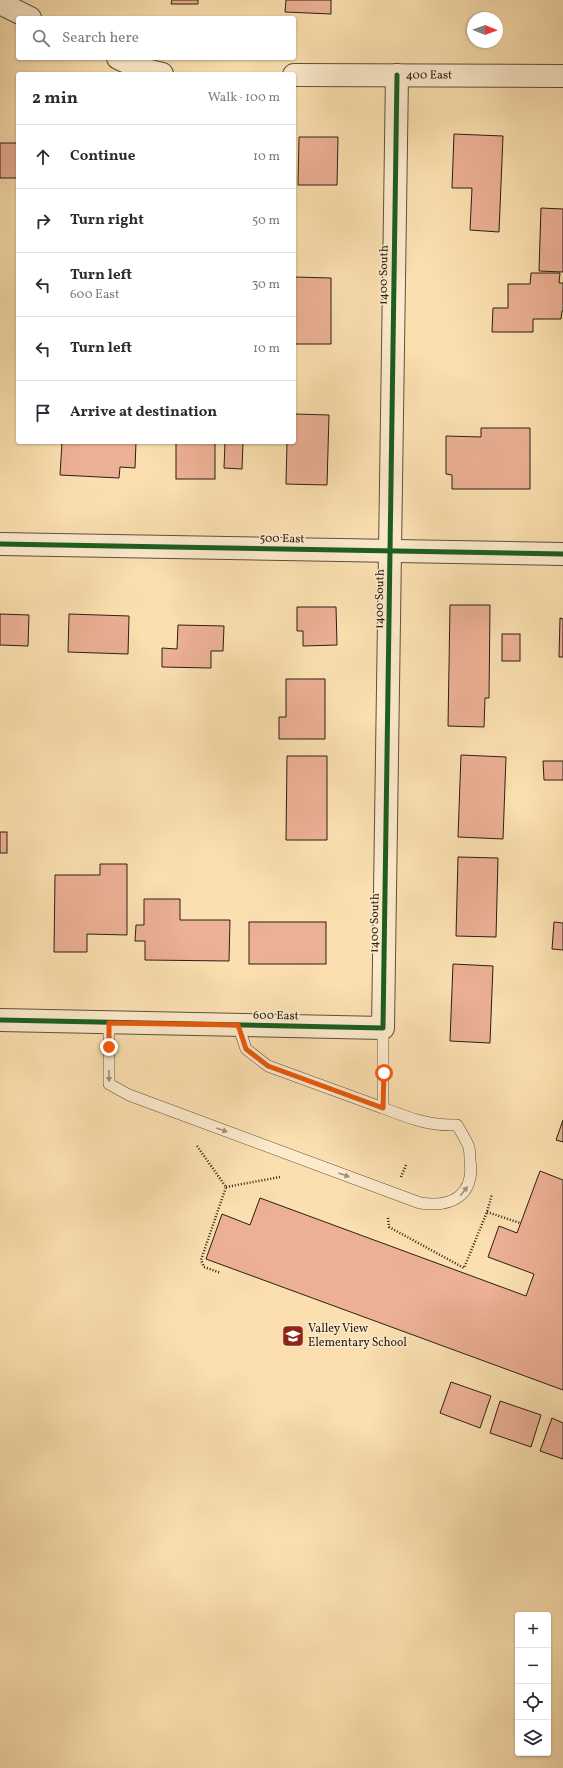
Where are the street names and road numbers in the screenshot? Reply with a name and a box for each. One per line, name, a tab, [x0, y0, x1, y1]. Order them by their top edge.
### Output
street label: 400 East	[406, 67, 452, 84]
street label: 1400 South	[375, 245, 393, 305]
street label: 500 East	[259, 531, 305, 547]
street label: 1400 South	[371, 569, 389, 629]
street label: 1400 South	[366, 893, 384, 953]
street label: 600 East	[253, 1008, 299, 1024]

